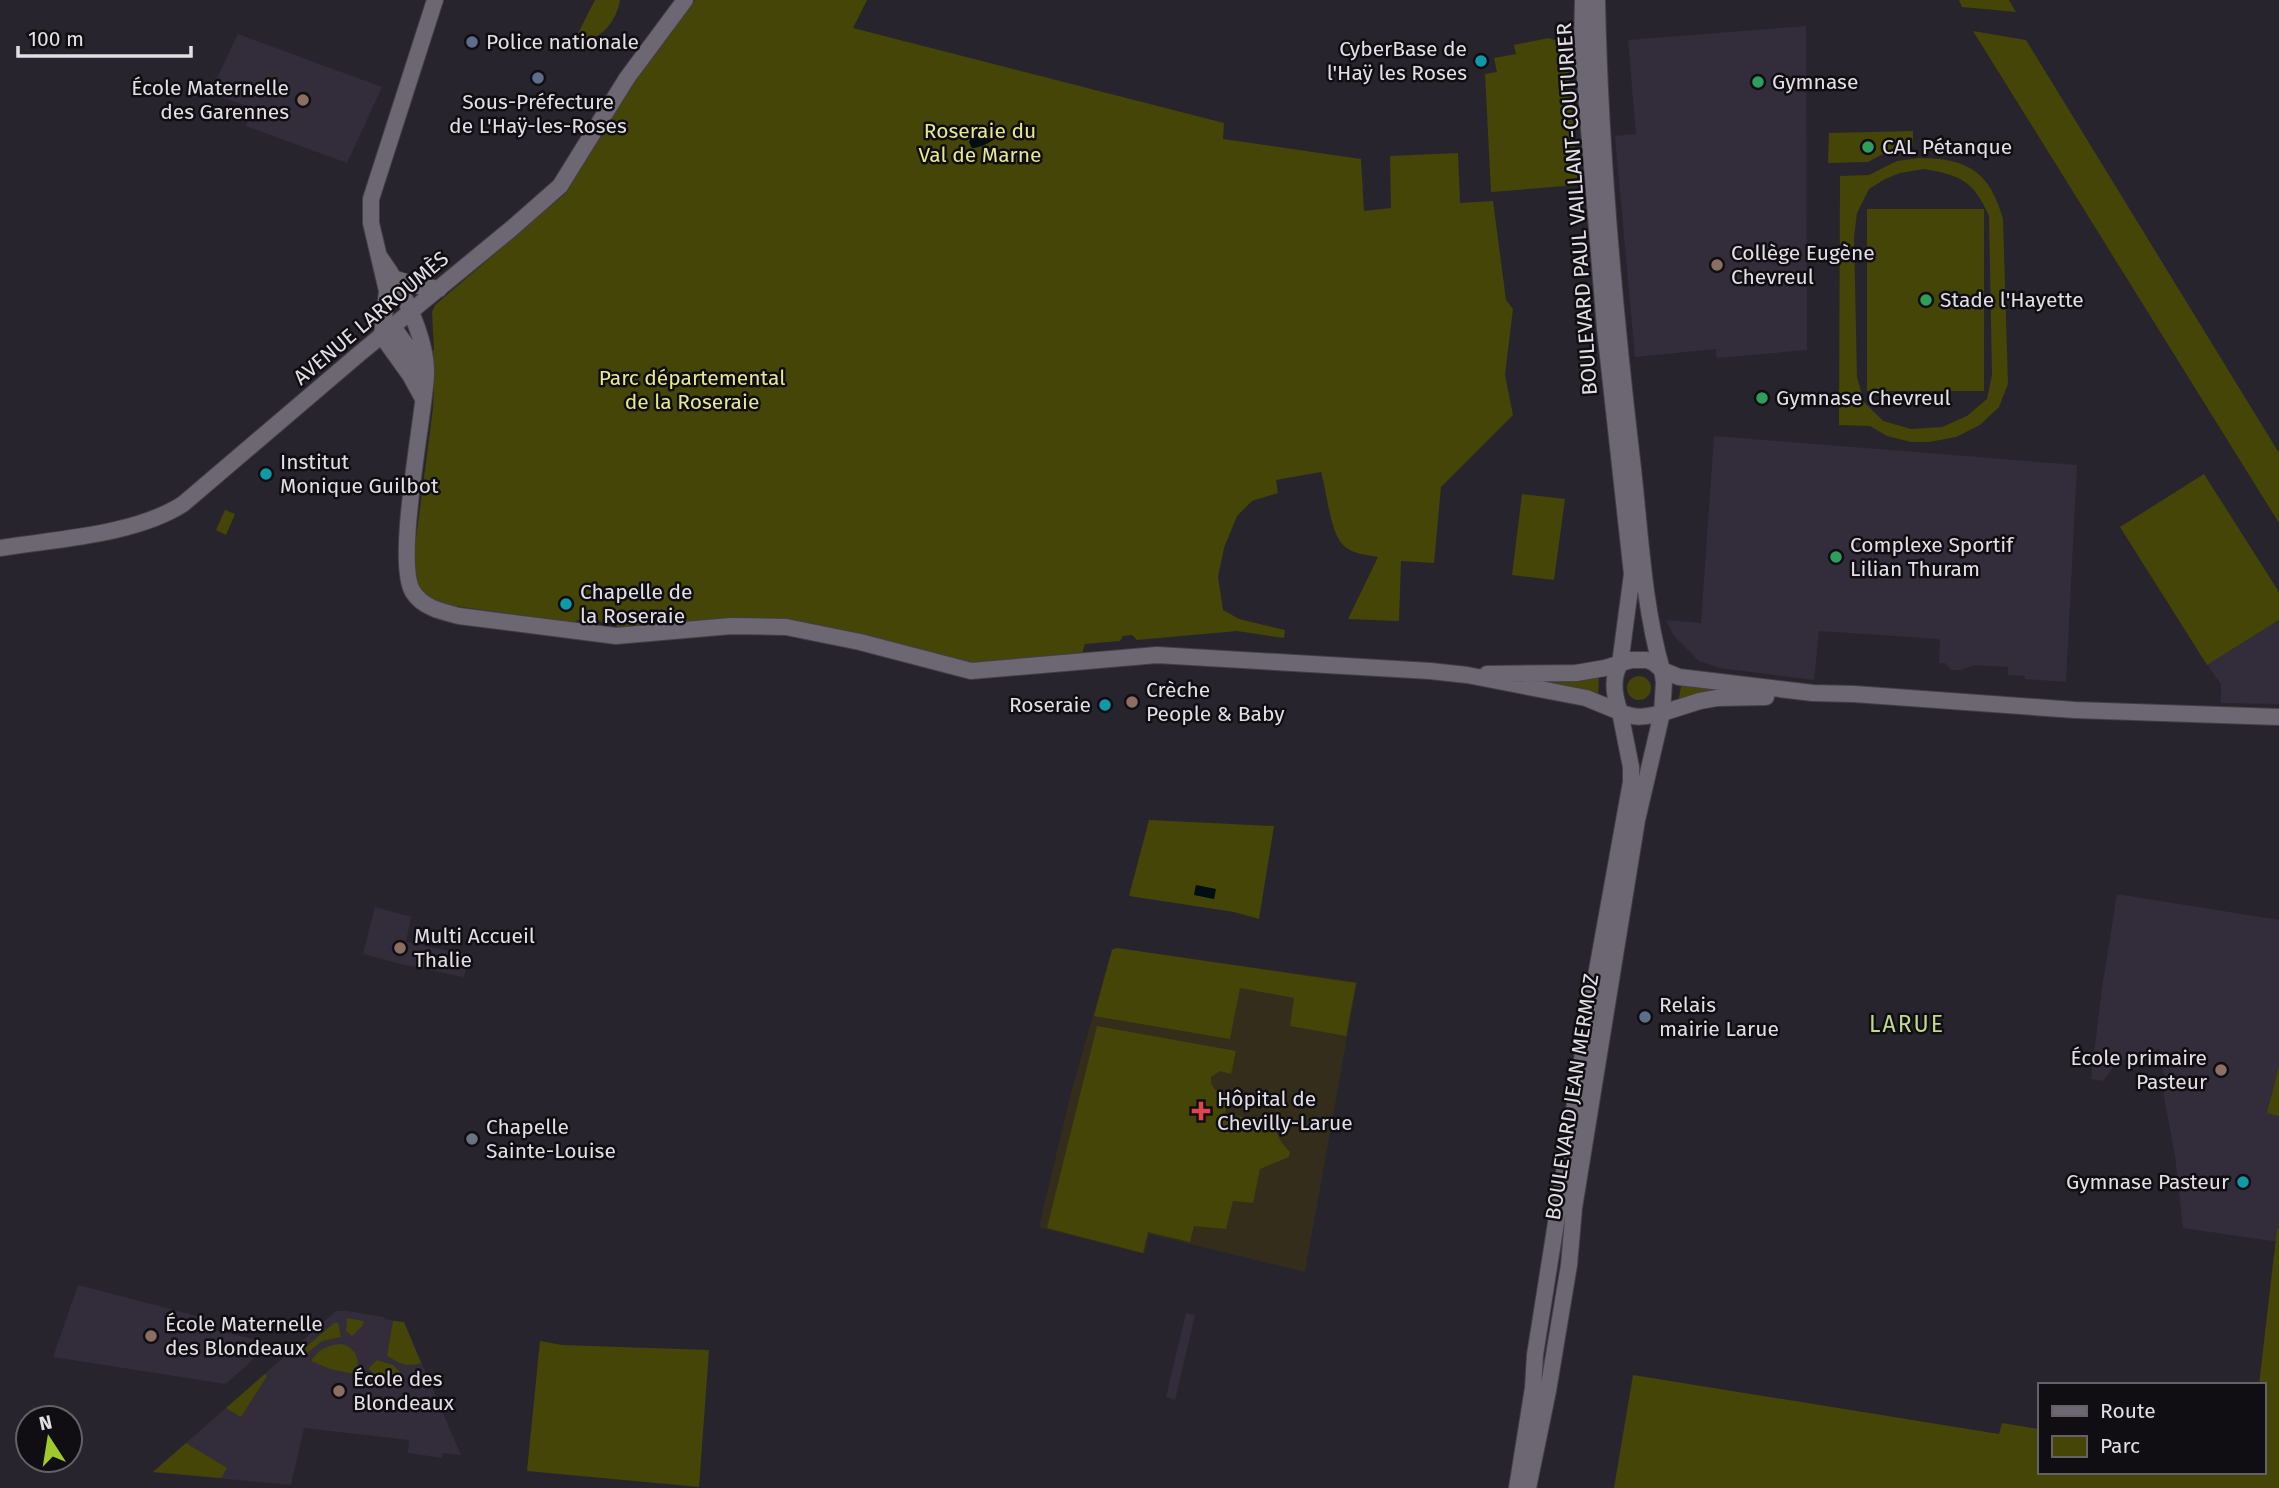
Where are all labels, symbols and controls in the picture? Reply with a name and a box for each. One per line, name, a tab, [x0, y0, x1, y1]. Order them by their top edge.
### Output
scale bar	[18, 14, 191, 58]
street label: BOULEVARD PAUL VAILLANT-COUTURIER	[1551, 22, 1603, 396]
text: 100 m	[28, 26, 84, 52]
place label: Police nationale	[486, 29, 639, 55]
marker: Police nationale	[464, 34, 480, 50]
place label: CyberBase de l'Haÿ les Roses	[1327, 36, 1467, 86]
marker: CyberBase de l'Haÿ les Roses	[1473, 53, 1489, 69]
place label: Gymnase	[1772, 69, 1858, 95]
marker: Sous-Préfecture de L'Haÿ-les-Roses	[530, 70, 546, 86]
marker: Gymnase	[1750, 74, 1766, 90]
place label: École Maternelle des Garennes	[131, 75, 289, 125]
place label: Sous-Préfecture de L'Haÿ-les-Roses	[449, 89, 627, 139]
marker: École Maternelle des Garennes	[295, 92, 311, 108]
park label: Roseraie du Val de Marne	[919, 118, 1041, 168]
place label: CAL Pétanque	[1882, 134, 2012, 160]
marker: CAL Pétanque	[1860, 139, 1876, 155]
place label: Collège Eugène Chevreul	[1731, 240, 1875, 290]
street label: AVENUE LARROUMÈS	[288, 245, 454, 391]
marker: Collège Eugène Chevreul	[1709, 257, 1725, 273]
place label: Stade l'Hayette	[1940, 287, 2084, 313]
marker: Stade l'Hayette	[1918, 292, 1934, 308]
park label: Parc départemental de la Roseraie	[599, 365, 785, 415]
place label: Gymnase Chevreul	[1776, 385, 1951, 411]
marker: Gymnase Chevreul	[1754, 390, 1770, 406]
place label: Institut Monique Guilbot	[280, 449, 439, 499]
marker: Institut Monique Guilbot	[258, 466, 274, 482]
place label: Complexe Sportif Lilian Thuram	[1850, 532, 2015, 582]
marker: Complexe Sportif Lilian Thuram	[1828, 549, 1844, 565]
place label: Chapelle de la Roseraie	[580, 579, 692, 629]
marker: Chapelle de la Roseraie	[558, 596, 574, 612]
place label: Crèche People & Baby	[1146, 677, 1285, 727]
place label: Roseraie	[1009, 692, 1091, 718]
marker: Crèche People & Baby	[1124, 694, 1140, 710]
marker: Roseraie	[1097, 697, 1113, 713]
place label: Multi Accueil Thalie	[414, 923, 535, 973]
marker: Multi Accueil Thalie	[392, 940, 408, 956]
street label: BOULEVARD JEAN MERMOZ	[1540, 972, 1604, 1222]
place label: Relais mairie Larue	[1659, 992, 1779, 1042]
marker: Relais mairie Larue	[1637, 1009, 1653, 1025]
district label: LARUE	[1869, 1010, 1945, 1038]
place label: École primaire Pasteur	[2070, 1045, 2207, 1095]
marker: École primaire Pasteur	[2213, 1062, 2229, 1078]
place label: Hôpital de Chevilly-Larue	[1217, 1086, 1353, 1136]
marker: Hôpital de Chevilly-Larue	[1191, 1101, 1211, 1121]
place label: Chapelle Sainte-Louise	[486, 1114, 616, 1164]
marker: Chapelle Sainte-Louise	[464, 1131, 480, 1147]
place label: Gymnase Pasteur	[2066, 1169, 2229, 1195]
marker: Gymnase Pasteur	[2235, 1174, 2251, 1190]
place label: École Maternelle des Blondeaux	[165, 1311, 323, 1361]
marker: École Maternelle des Blondeaux	[143, 1328, 159, 1344]
place label: École des Blondeaux	[353, 1366, 455, 1416]
marker: École des Blondeaux	[331, 1383, 347, 1399]
legend	[2038, 1383, 2265, 1474]
text: Route	[2100, 1398, 2156, 1424]
north arrow	[14, 1404, 84, 1474]
text: N	[37, 1410, 54, 1435]
text: Parc	[2100, 1433, 2140, 1459]

